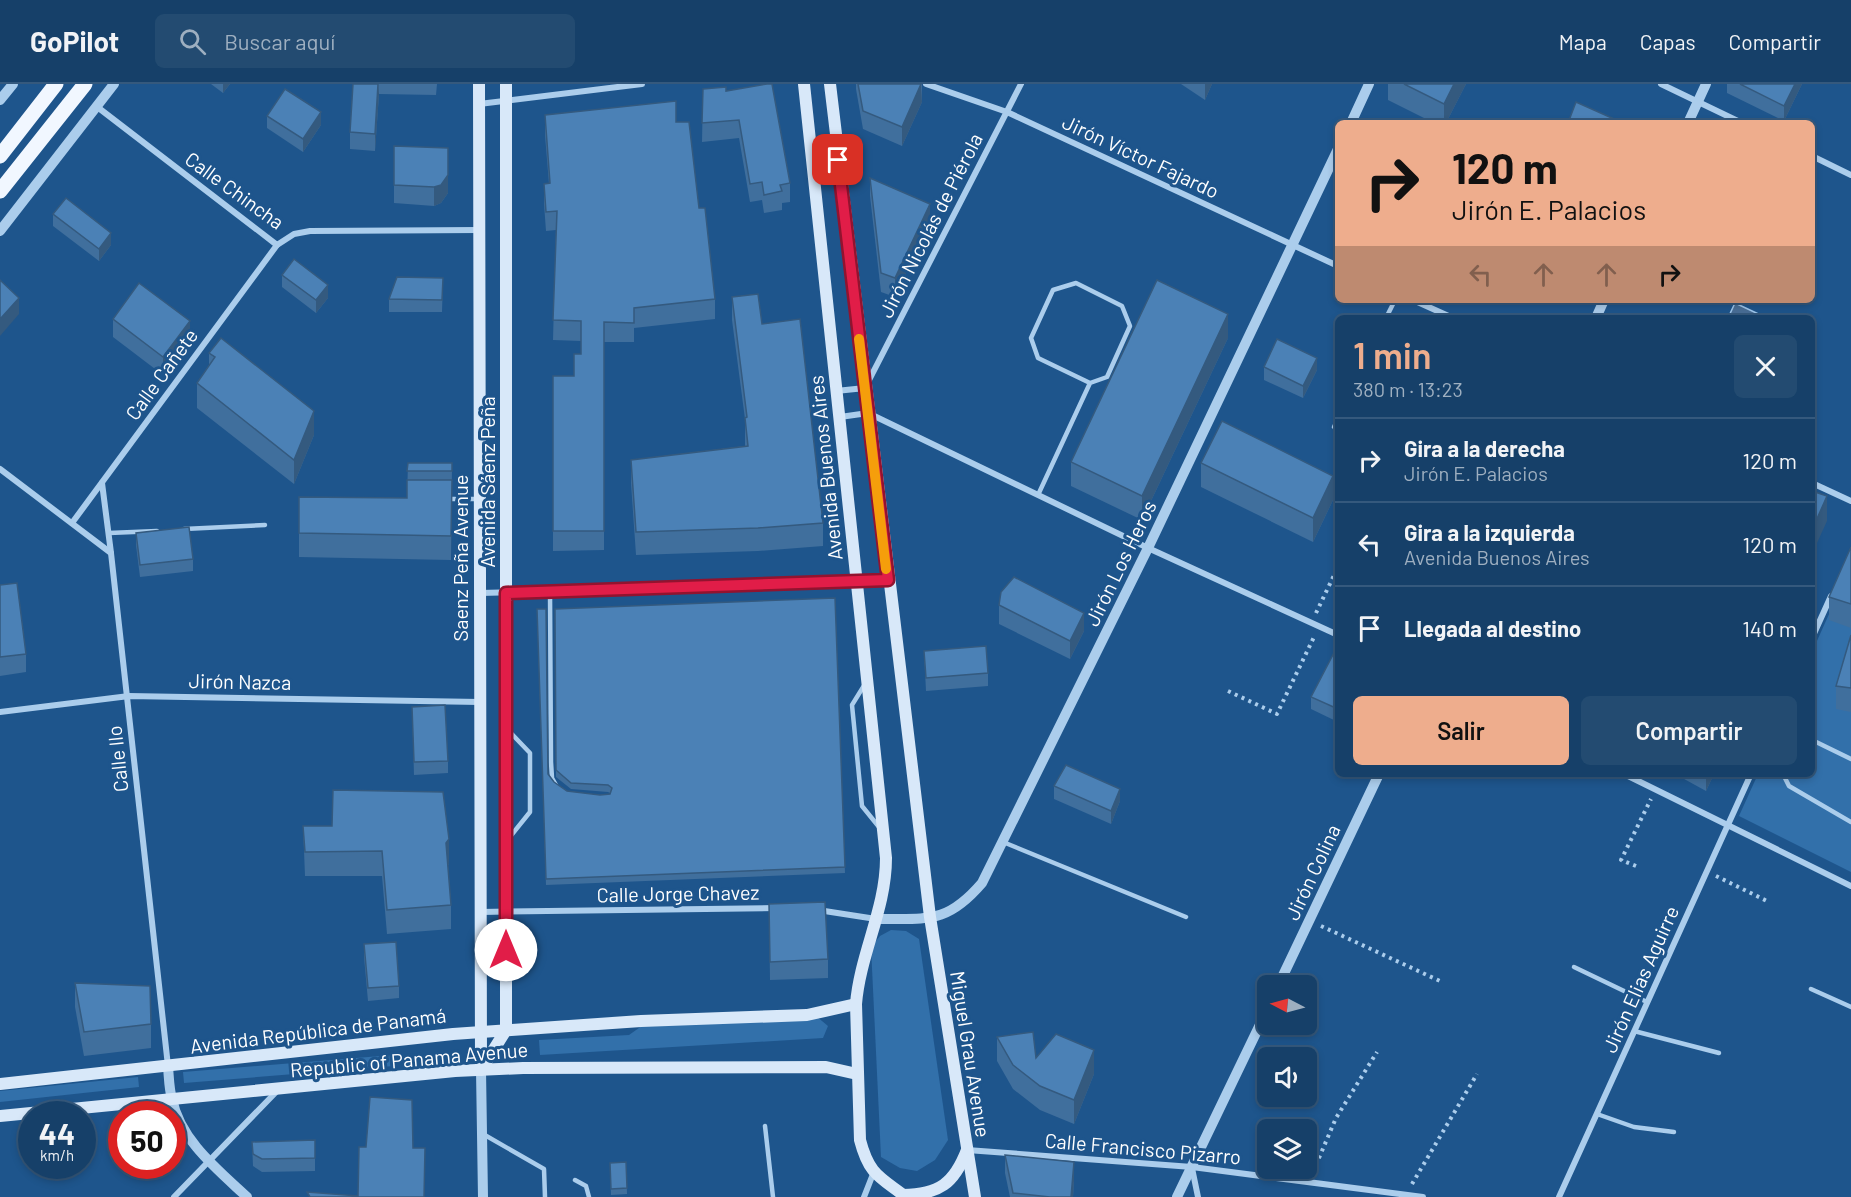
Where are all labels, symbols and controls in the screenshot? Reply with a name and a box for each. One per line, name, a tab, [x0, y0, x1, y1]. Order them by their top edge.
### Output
search box	[155, 14, 575, 68]
text: GoPilot	[30, 24, 119, 58]
icon: search	[176, 25, 209, 58]
text: Buscar aquí	[224, 28, 335, 54]
text: Mapa	[1559, 29, 1607, 54]
text: Capas	[1640, 29, 1696, 54]
text: Compartir	[1729, 29, 1821, 54]
street label: Jirón Víctor Fajardo	[1059, 109, 1223, 203]
street label: Jirón Nicolás de Piérola	[873, 129, 987, 321]
pin	[812, 134, 863, 185]
text: 120 m	[1452, 142, 1558, 192]
icon: arrive	[821, 143, 854, 176]
icon: right	[1353, 144, 1431, 222]
street label: Calle Chincha	[181, 146, 289, 234]
text: Jirón E. Palacios	[1452, 193, 1646, 225]
icon: left	[1464, 258, 1497, 291]
icon: ahead	[1527, 258, 1560, 291]
icon: ahead	[1590, 258, 1623, 291]
icon: right	[1653, 258, 1686, 291]
street label: Calle Cañete	[120, 324, 202, 424]
text: 1 min	[1353, 333, 1432, 376]
button: close	[1734, 335, 1797, 398]
street label: Avenida Buenos Aires	[803, 374, 847, 562]
text: 380 m · 13:23	[1353, 377, 1463, 401]
street label: Avenida Sáenz Peña	[475, 396, 499, 568]
text: Gira a la derecha	[1404, 435, 1565, 461]
icon: right	[1353, 444, 1386, 477]
text: 120 m	[1742, 447, 1797, 473]
text: Jirón E. Palacios	[1404, 461, 1548, 485]
street label: Saenz Peña Avenue	[448, 475, 472, 641]
street label: Jirón Los Heros	[1079, 496, 1161, 630]
text: Gira a la izquierda	[1404, 519, 1575, 545]
icon: left	[1353, 528, 1386, 561]
text: 120 m	[1742, 531, 1797, 557]
text: Avenida Buenos Aires	[1404, 545, 1590, 569]
icon: arrive	[1353, 612, 1386, 645]
text: Llegada al destino	[1404, 615, 1581, 641]
text: 140 m	[1742, 615, 1797, 641]
street label: Jirón Nazca	[189, 668, 291, 694]
button: Salir	[1353, 696, 1569, 765]
button: Compartir	[1581, 696, 1797, 765]
street label: Calle Ilo	[102, 725, 132, 793]
street label: Jirón Colina	[1279, 820, 1345, 924]
street label: Calle Jorge Chavez	[596, 880, 760, 906]
street label: Jirón Elias Aguirre	[1597, 902, 1683, 1056]
position arrow	[474, 918, 538, 982]
street label: Miguel Grau Avenue	[946, 969, 996, 1139]
north arrow	[1257, 975, 1317, 1035]
map controls	[1257, 975, 1317, 1179]
street label: Avenida República de Panamá	[189, 1002, 447, 1058]
street label: Republic of Panama Avenue	[289, 1037, 529, 1081]
button: sound	[1257, 1047, 1317, 1107]
speed limit sign: 50	[108, 1101, 186, 1179]
text: 44	[39, 1115, 75, 1151]
button: layers	[1257, 1119, 1317, 1179]
street label: Calle Francisco Pizarro	[1044, 1127, 1242, 1169]
text: km/h	[40, 1146, 74, 1164]

